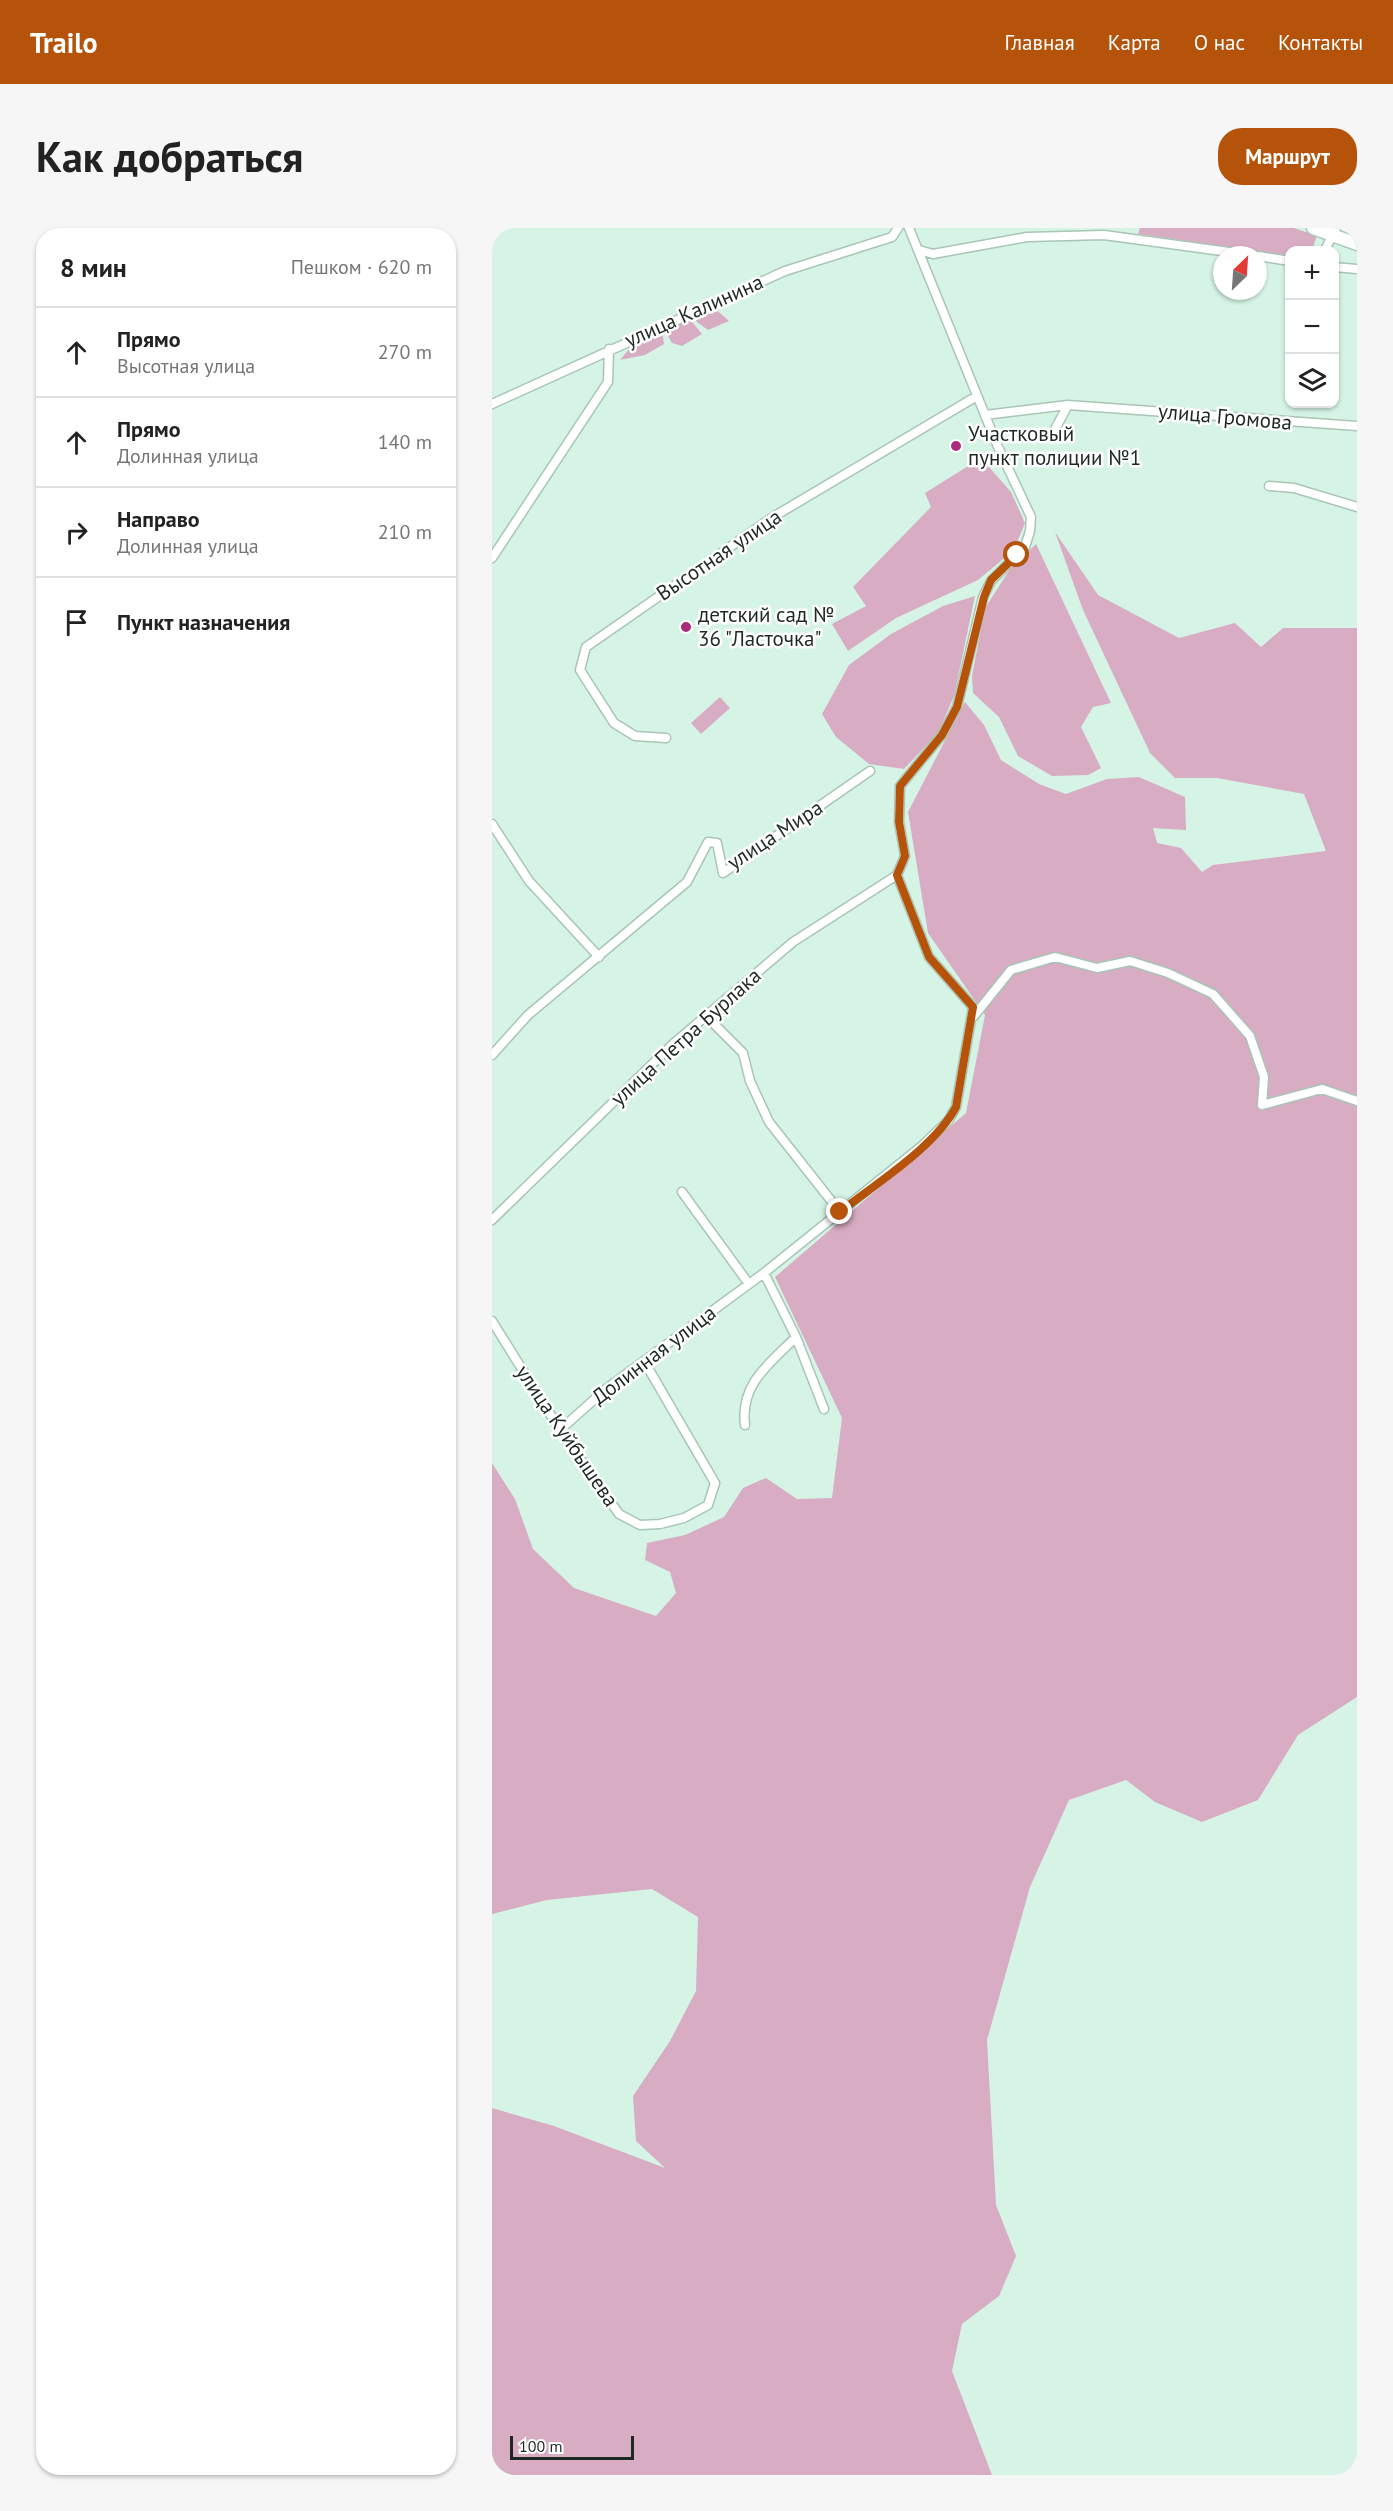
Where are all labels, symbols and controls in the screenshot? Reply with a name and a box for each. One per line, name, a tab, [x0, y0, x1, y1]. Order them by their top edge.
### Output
text: Trailo	[30, 24, 97, 61]
text: Главная	[1004, 29, 1075, 56]
text: Карта	[1108, 29, 1161, 56]
text: О нас	[1194, 29, 1245, 56]
text: Контакты	[1278, 29, 1363, 56]
button: Маршрут	[1218, 128, 1357, 185]
text: Как добраться	[36, 129, 303, 184]
north arrow	[1213, 246, 1267, 300]
map controls	[1285, 246, 1339, 408]
button: +	[1285, 246, 1339, 300]
text: 8 мин	[60, 251, 127, 284]
text: Пешком · 620 m	[291, 254, 432, 280]
street label: улица Калинина	[620, 268, 767, 353]
button: −	[1285, 300, 1339, 354]
text: Прямо	[117, 325, 180, 353]
icon: ahead	[60, 336, 93, 369]
text: 270 m	[378, 339, 432, 365]
text: Высотная улица	[117, 353, 255, 379]
button: layers	[1285, 354, 1339, 408]
street label: улица Громова	[1157, 397, 1293, 436]
text: Прямо	[117, 415, 180, 443]
place label: Участковый пункт полиции №1	[968, 420, 1141, 471]
icon: ahead	[60, 426, 93, 459]
text: 140 m	[378, 429, 432, 455]
marker: Участковый пункт полиции №1	[949, 439, 963, 453]
text: Долинная улица	[117, 443, 259, 469]
street label: Высотная улица	[651, 503, 786, 606]
text: Направо	[117, 505, 200, 533]
icon: right	[60, 516, 93, 549]
text: 210 m	[378, 519, 432, 545]
text: Долинная улица	[117, 533, 259, 559]
route start	[1003, 541, 1029, 567]
place label: детский сад № 36 "Ласточка"	[698, 601, 834, 652]
icon: arrive	[60, 606, 93, 639]
text: Пункт назначения	[117, 608, 290, 636]
marker: детский сад № 36 "Ласточка"	[679, 620, 693, 634]
street label: улица Мира	[722, 794, 828, 876]
street label: улица Петра Бурлака	[605, 962, 767, 1111]
route end	[826, 1198, 852, 1224]
street label: Долинная улица	[586, 1299, 721, 1410]
street label: улица Куйбышева	[510, 1360, 625, 1512]
scale bar	[510, 2433, 634, 2460]
text: 100 m	[519, 2436, 562, 2456]

